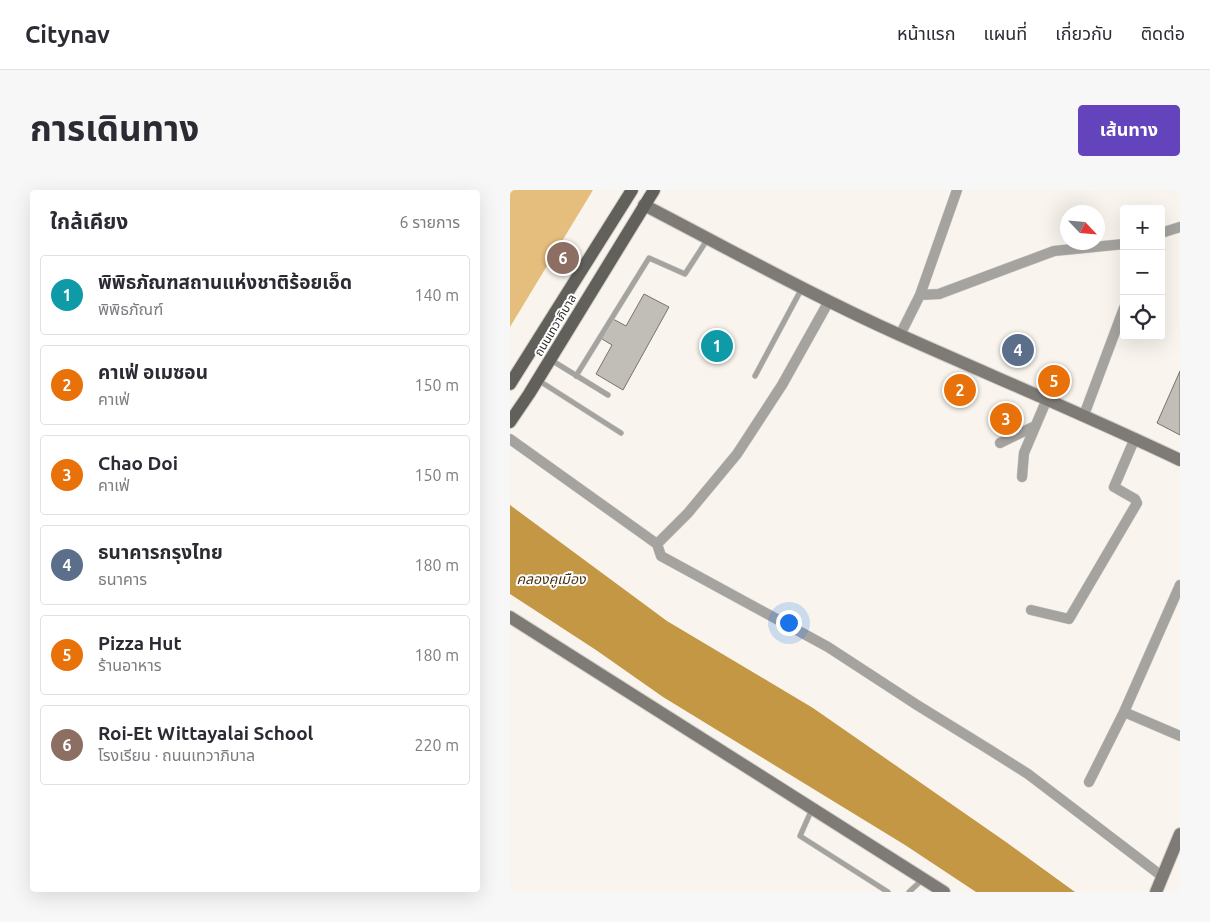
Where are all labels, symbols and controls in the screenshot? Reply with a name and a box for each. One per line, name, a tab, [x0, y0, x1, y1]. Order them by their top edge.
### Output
text: Citynav	[25, 21, 110, 48]
text: หน้าแรก	[897, 23, 955, 43]
text: แผนที่	[983, 23, 1027, 43]
text: เกี่ยวกับ	[1055, 23, 1113, 43]
text: ติดต่อ	[1141, 23, 1185, 43]
button: เส้นทาง	[1078, 105, 1180, 156]
text: การเดินทาง	[30, 108, 199, 148]
north arrow	[1060, 205, 1105, 250]
map controls	[1120, 205, 1165, 340]
button: +	[1120, 205, 1165, 250]
text: ใกล้เคียง	[50, 209, 128, 233]
text: 6 รายการ	[400, 213, 460, 231]
pin: 6	[547, 239, 579, 277]
button: −	[1120, 250, 1165, 295]
text: พิพิธภัณฑสถานแห่งชาติร้อยเอ็ด	[98, 271, 352, 293]
text: 1	[62, 286, 72, 304]
text: 140 m	[414, 286, 459, 304]
street label: ถนนเทวาภิบาล	[531, 292, 579, 358]
button: locate	[1120, 295, 1165, 340]
text: พิพิธภัณฑ์	[98, 300, 163, 318]
pin: 1	[701, 327, 733, 365]
pin: 4	[1002, 331, 1034, 369]
text: คาเฟ่ อเมซอน	[98, 361, 208, 383]
pin: 5	[1038, 362, 1070, 400]
pin: 2	[944, 371, 976, 409]
text: 2	[62, 376, 72, 394]
text: 150 m	[414, 376, 459, 394]
text: คาเฟ่	[98, 390, 130, 408]
pin: 3	[990, 400, 1022, 438]
text: Chao Doi	[98, 452, 178, 474]
text: 3	[62, 466, 72, 484]
text: 150 m	[414, 466, 459, 484]
text: คาเฟ่	[98, 476, 130, 494]
text: ธนาคารกรุงไทย	[98, 541, 223, 563]
text: 4	[62, 556, 72, 574]
text: 180 m	[414, 556, 459, 574]
text: ธนาคาร	[98, 570, 147, 588]
water label: คลองคูเมือง	[516, 571, 587, 588]
your location	[776, 610, 802, 636]
text: Pizza Hut	[98, 632, 182, 654]
text: 5	[62, 646, 72, 664]
text: 180 m	[414, 646, 459, 664]
text: ร้านอาหาร	[98, 656, 162, 674]
text: Roi-Et Wittayalai School	[98, 722, 313, 744]
text: 6	[62, 736, 72, 754]
text: 220 m	[414, 736, 459, 754]
text: โรงเรียน · ถนนเทวาภิบาล	[98, 746, 255, 764]

